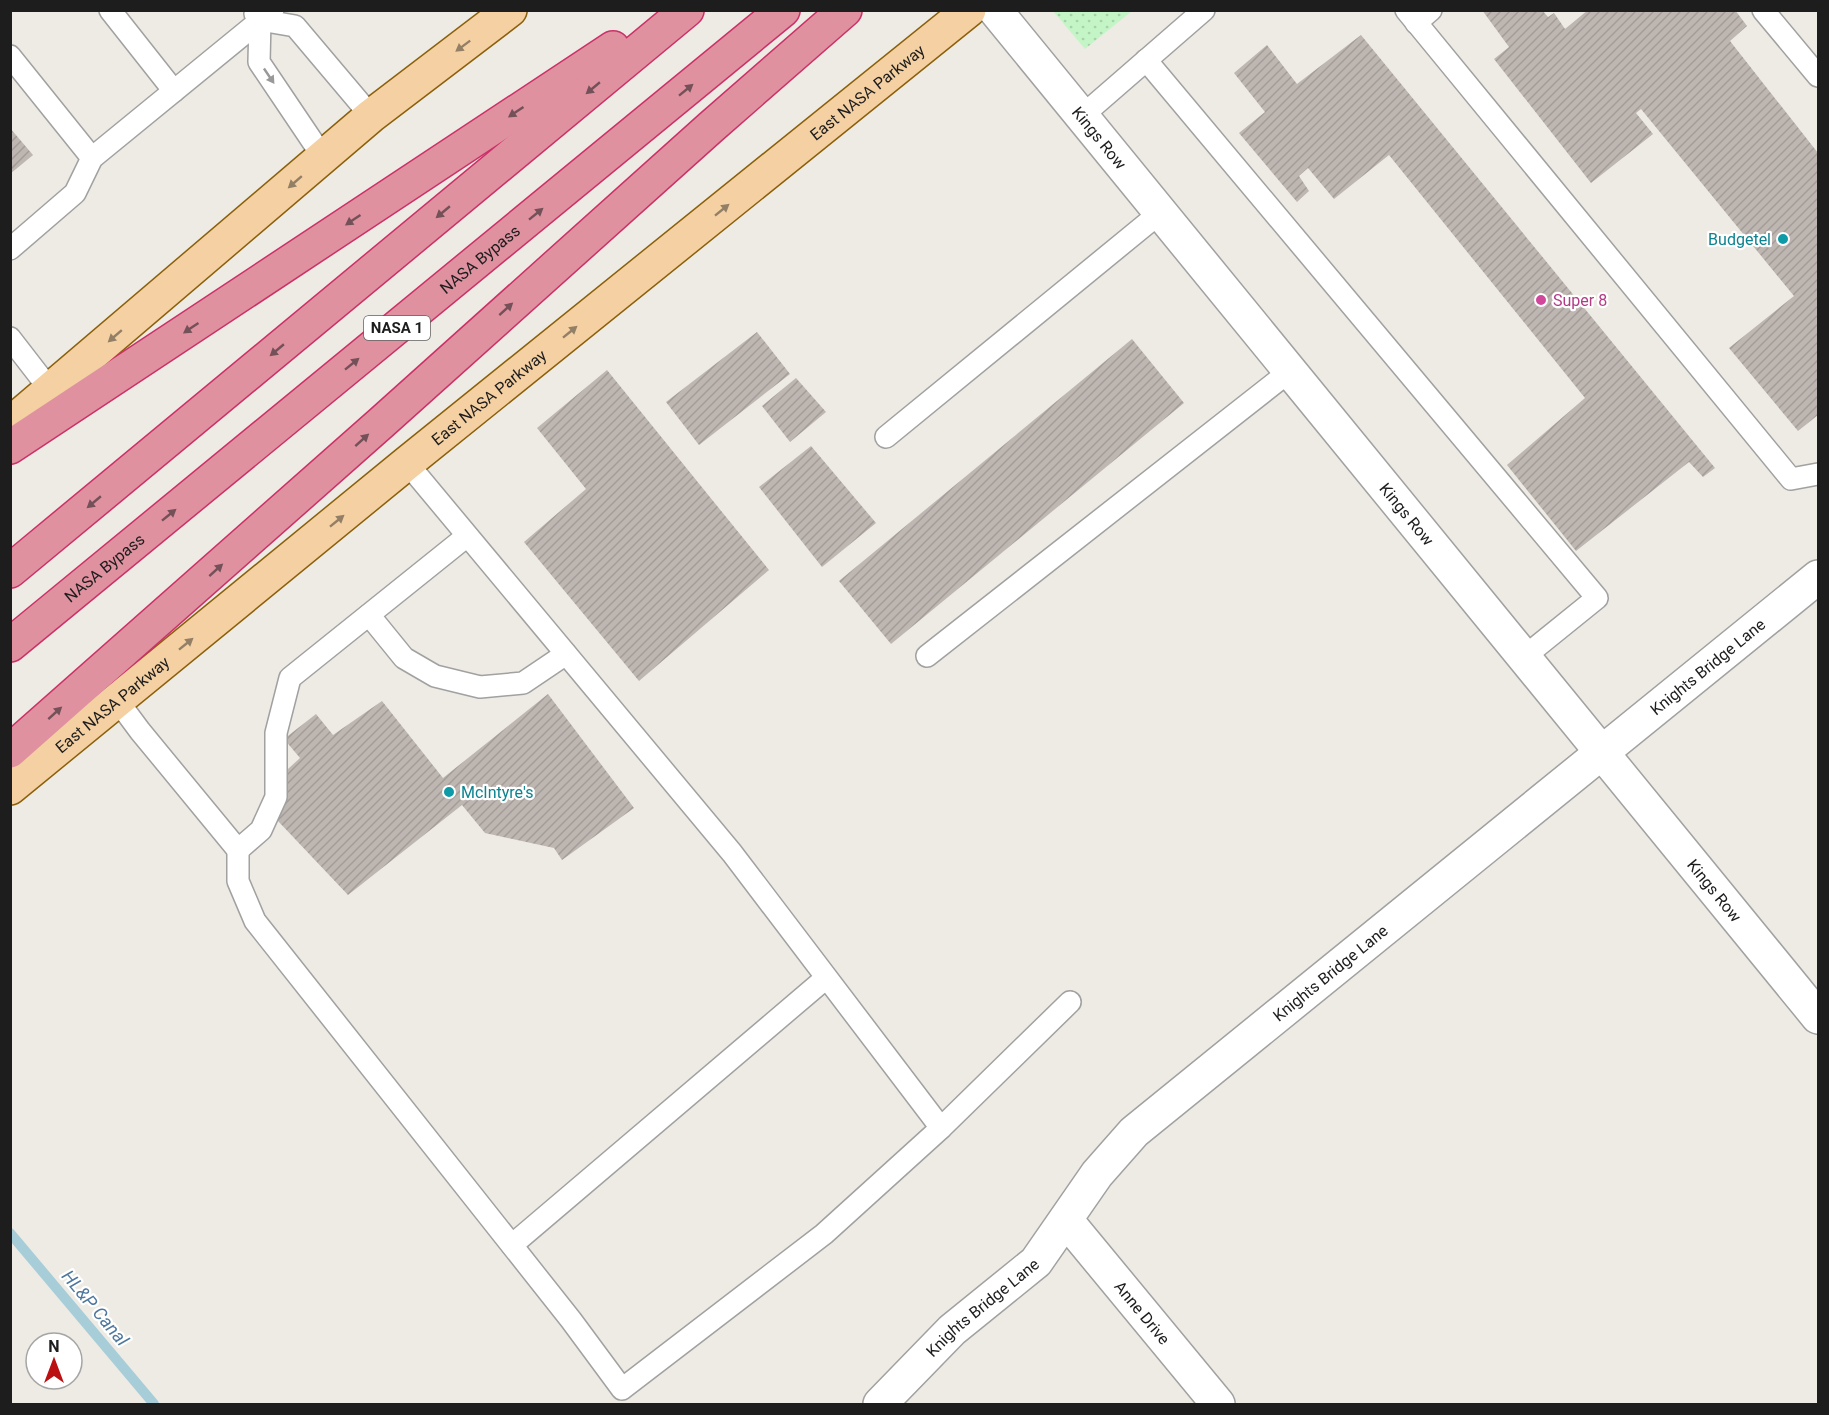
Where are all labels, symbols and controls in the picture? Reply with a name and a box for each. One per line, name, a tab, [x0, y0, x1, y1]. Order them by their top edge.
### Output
one-way arrow	[455, 40, 471, 52]
street label: East NASA Parkway	[806, 40, 929, 144]
one-way arrow	[263, 68, 274, 84]
one-way arrow	[586, 81, 601, 94]
one-way arrow	[678, 84, 694, 97]
street label: Kings Row	[1068, 103, 1130, 173]
one-way arrow	[507, 107, 524, 118]
one-way arrow	[287, 175, 303, 188]
one-way arrow	[714, 203, 730, 216]
one-way arrow	[435, 206, 451, 219]
one-way arrow	[528, 208, 543, 221]
one-way arrow	[345, 214, 361, 225]
street label: NASA Bypass	[436, 221, 524, 298]
place label: Budgetel	[1708, 230, 1771, 249]
marker: Budgetel	[1776, 232, 1790, 246]
place label: Super 8	[1553, 291, 1607, 310]
marker: Super 8	[1534, 293, 1548, 307]
one-way arrow	[499, 302, 514, 316]
road number: NASA 1	[364, 316, 430, 340]
one-way arrow	[183, 322, 199, 334]
one-way arrow	[562, 325, 578, 338]
one-way arrow	[108, 329, 123, 342]
one-way arrow	[269, 344, 285, 357]
street label: East NASA Parkway	[428, 345, 550, 449]
one-way arrow	[345, 359, 360, 371]
one-way arrow	[354, 434, 369, 447]
street label: Kings Row	[1375, 479, 1438, 549]
one-way arrow	[87, 495, 102, 507]
one-way arrow	[161, 509, 176, 522]
one-way arrow	[329, 515, 344, 527]
street label: NASA Bypass	[61, 530, 148, 606]
one-way arrow	[209, 563, 224, 577]
street label: Knights Bridge Lane	[1647, 615, 1769, 719]
one-way arrow	[178, 638, 193, 651]
street label: East NASA Parkway	[52, 652, 174, 757]
one-way arrow	[47, 707, 62, 720]
place label: McIntyre's	[461, 783, 533, 802]
marker: McIntyre's	[442, 785, 456, 799]
street label: Kings Row	[1683, 856, 1745, 926]
street label: Knights Bridge Lane	[1269, 921, 1392, 1025]
street label: Knights Bridge Lane	[922, 1254, 1043, 1361]
water label: HL&P Canal	[58, 1266, 134, 1350]
street label: Anne Drive	[1110, 1277, 1174, 1348]
north arrow	[24, 1331, 84, 1391]
text: N	[48, 1337, 60, 1356]

